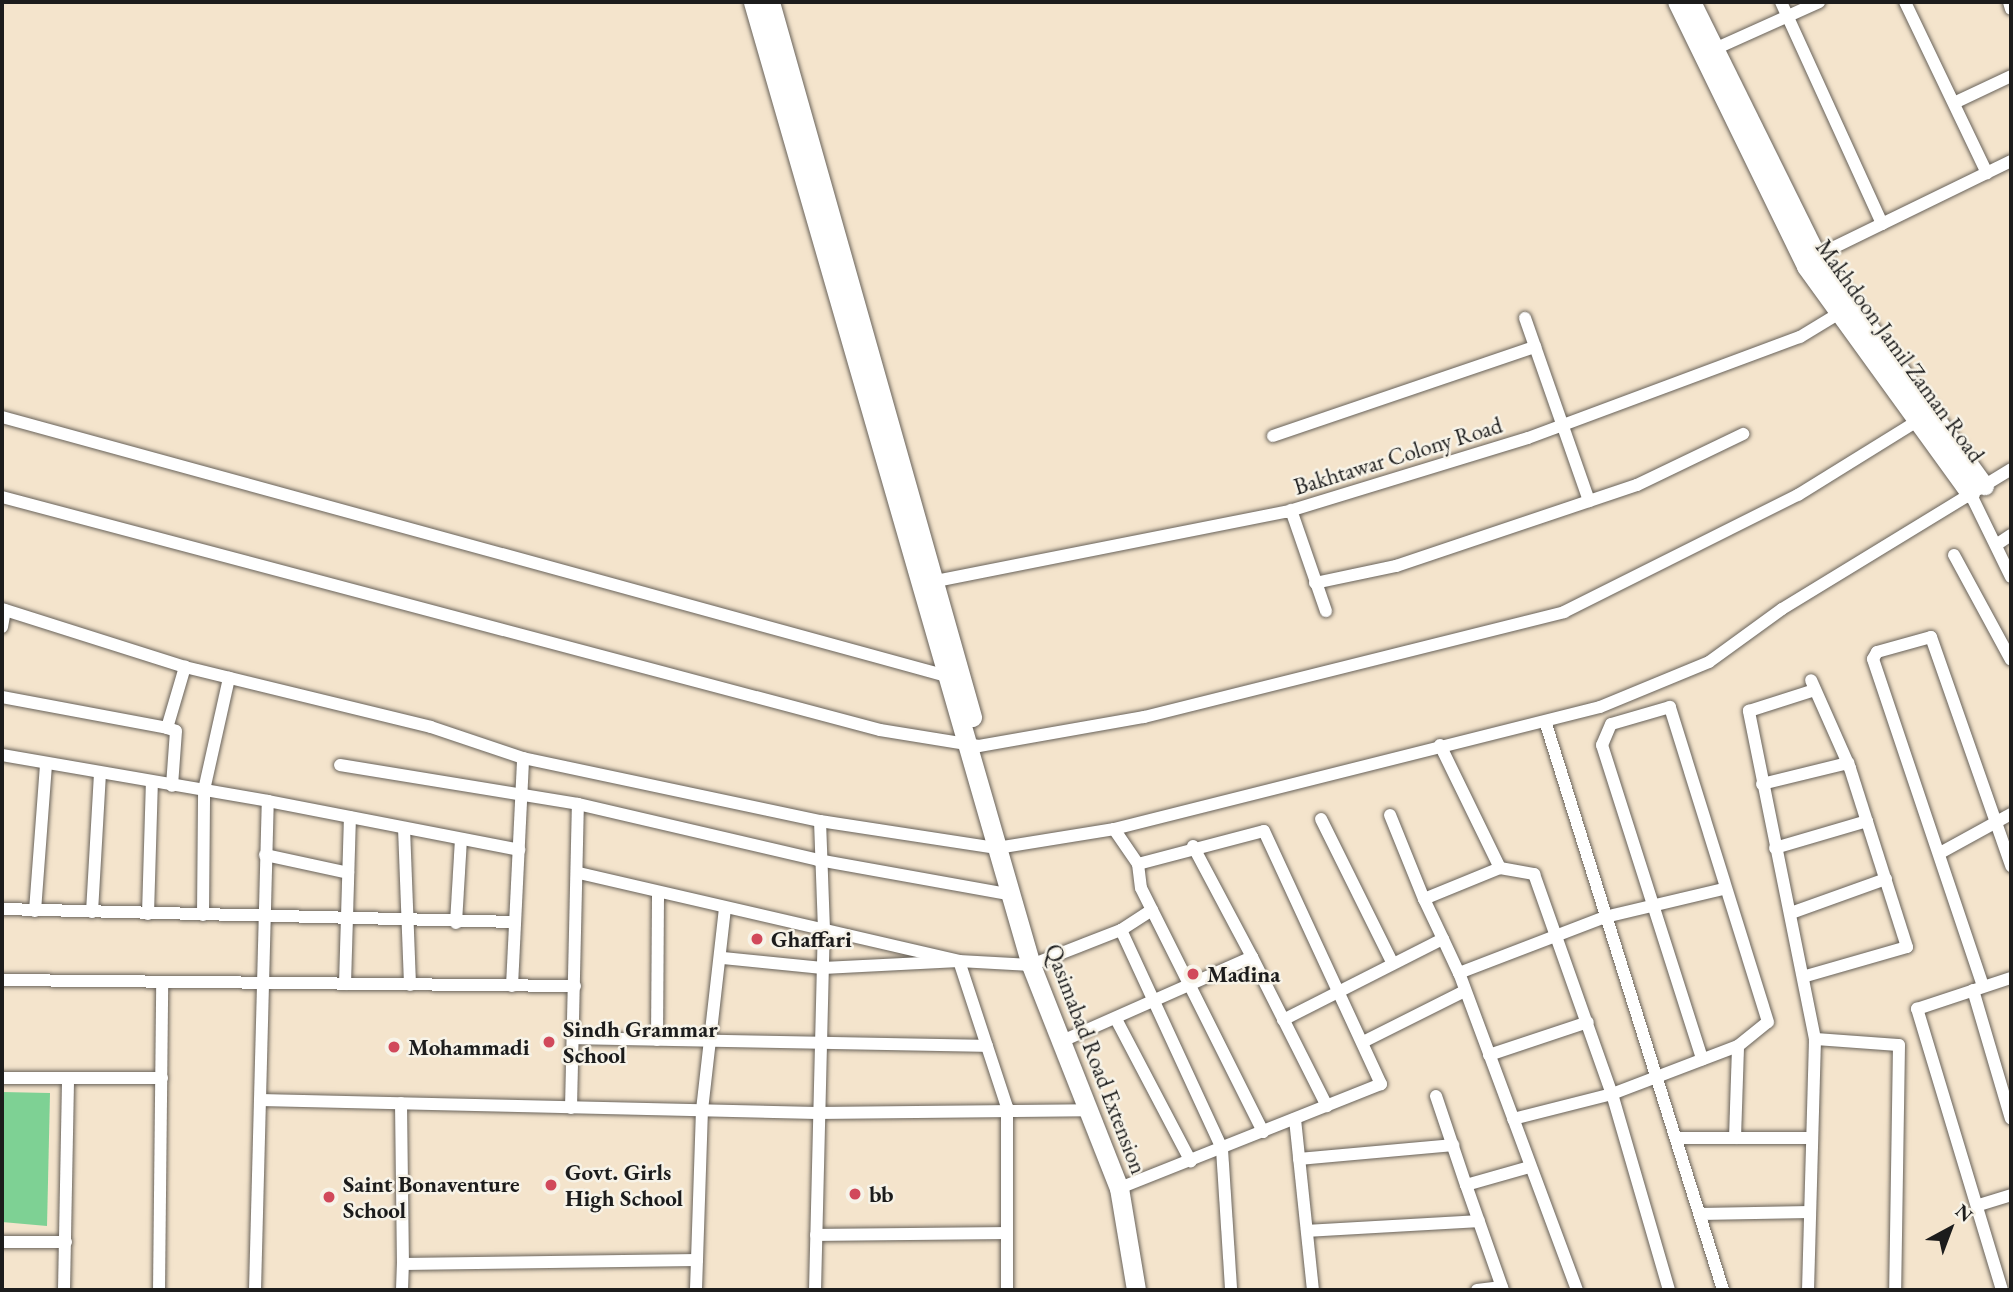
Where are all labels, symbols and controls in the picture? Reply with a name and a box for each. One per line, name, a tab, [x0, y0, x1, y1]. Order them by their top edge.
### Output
street label: Makhdoon Jamil Zaman Road	[1810, 234, 1990, 468]
street label: Bakhtawar Colony Road	[1290, 411, 1506, 501]
place label: Ghaffari	[771, 925, 852, 953]
marker: Ghaffari	[749, 931, 765, 947]
street label: Qasimabad Road Extension	[1039, 940, 1153, 1178]
place label: Madina	[1207, 960, 1280, 988]
marker: Madina	[1185, 966, 1201, 982]
place label: Sindh Grammar School	[563, 1015, 718, 1069]
place label: Mohammadi	[408, 1033, 529, 1061]
marker: Sindh Grammar School	[541, 1034, 557, 1050]
marker: Mohammadi	[386, 1039, 402, 1055]
place label: Govt. Girls High School	[565, 1158, 683, 1212]
place label: Saint Bonaventure School	[343, 1170, 520, 1224]
marker: Govt. Girls High School	[543, 1177, 559, 1193]
place label: bb	[869, 1180, 893, 1208]
marker: bb	[847, 1186, 863, 1202]
marker: Saint Bonaventure School	[321, 1189, 337, 1205]
north arrow	[1915, 1194, 1985, 1264]
text: N	[1950, 1198, 1978, 1227]

